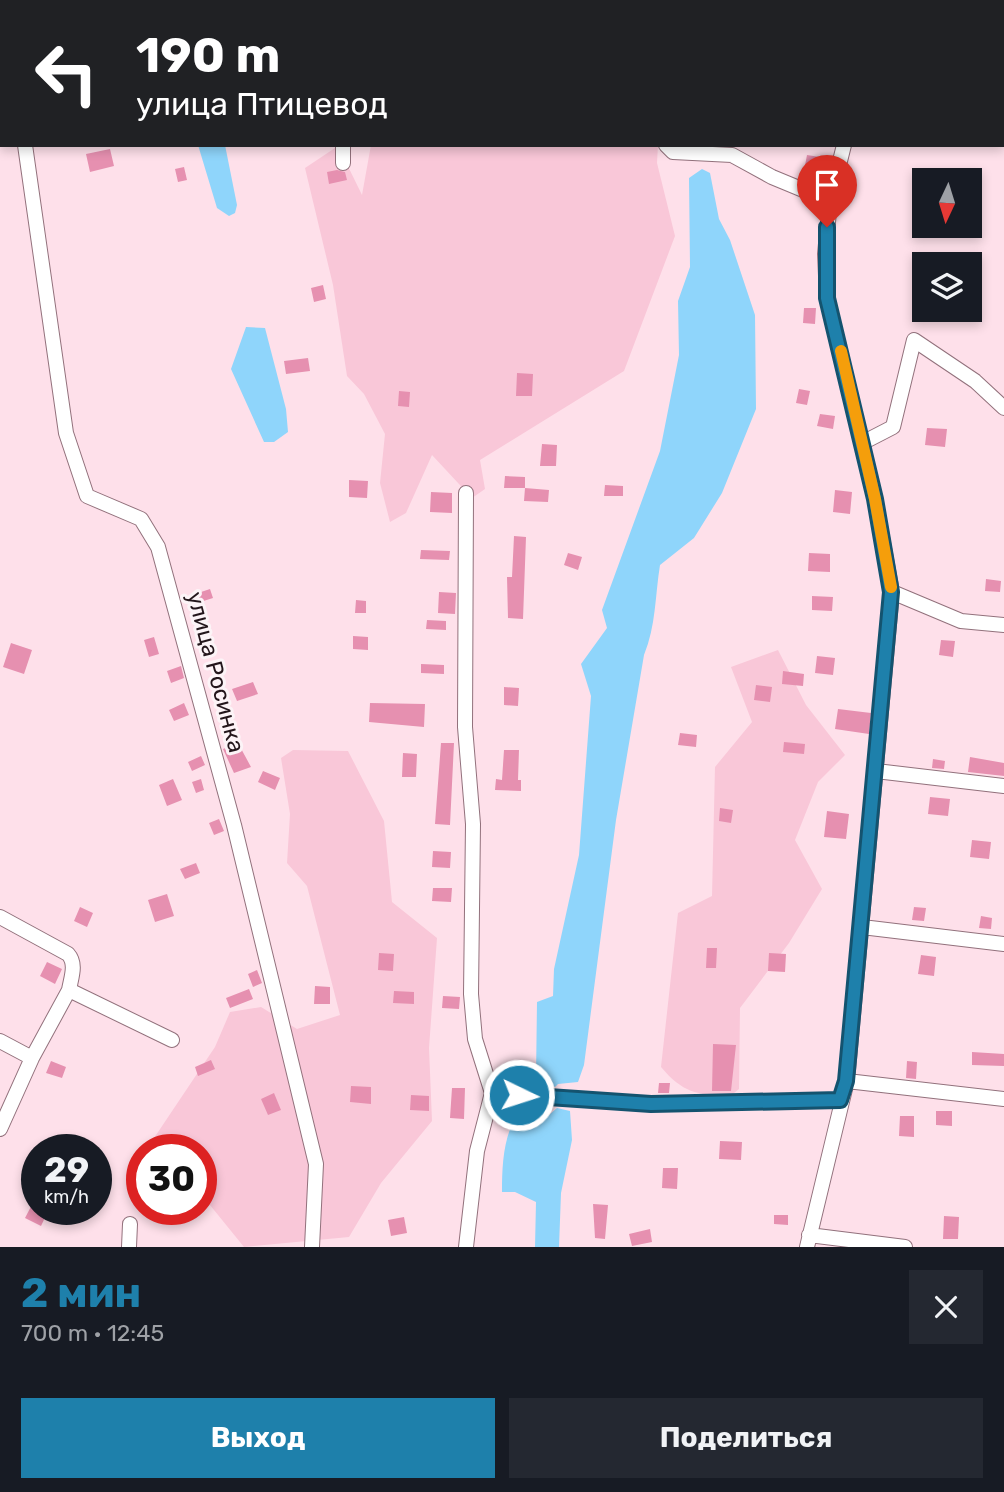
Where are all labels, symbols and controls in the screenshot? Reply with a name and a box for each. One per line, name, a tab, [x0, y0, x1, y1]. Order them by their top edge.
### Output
text: 190 m	[136, 26, 280, 84]
icon: left	[21, 28, 112, 119]
text: улица Птицевод	[136, 85, 388, 123]
pin	[797, 155, 857, 227]
icon: arrive	[808, 166, 846, 204]
north arrow	[912, 168, 982, 238]
map controls	[912, 168, 982, 322]
button: layers	[912, 252, 982, 322]
street label: улица Росинка	[181, 588, 251, 756]
position arrow	[482, 1058, 556, 1132]
speed limit sign: 30	[126, 1134, 217, 1225]
text: 29	[44, 1149, 89, 1191]
text: km/h	[44, 1186, 89, 1208]
text: 2 мин	[21, 1268, 141, 1318]
button: close	[909, 1270, 983, 1344]
text: 700 m · 12:45	[21, 1319, 164, 1347]
button: Выход	[21, 1398, 495, 1478]
button: Поделиться	[509, 1398, 983, 1478]

